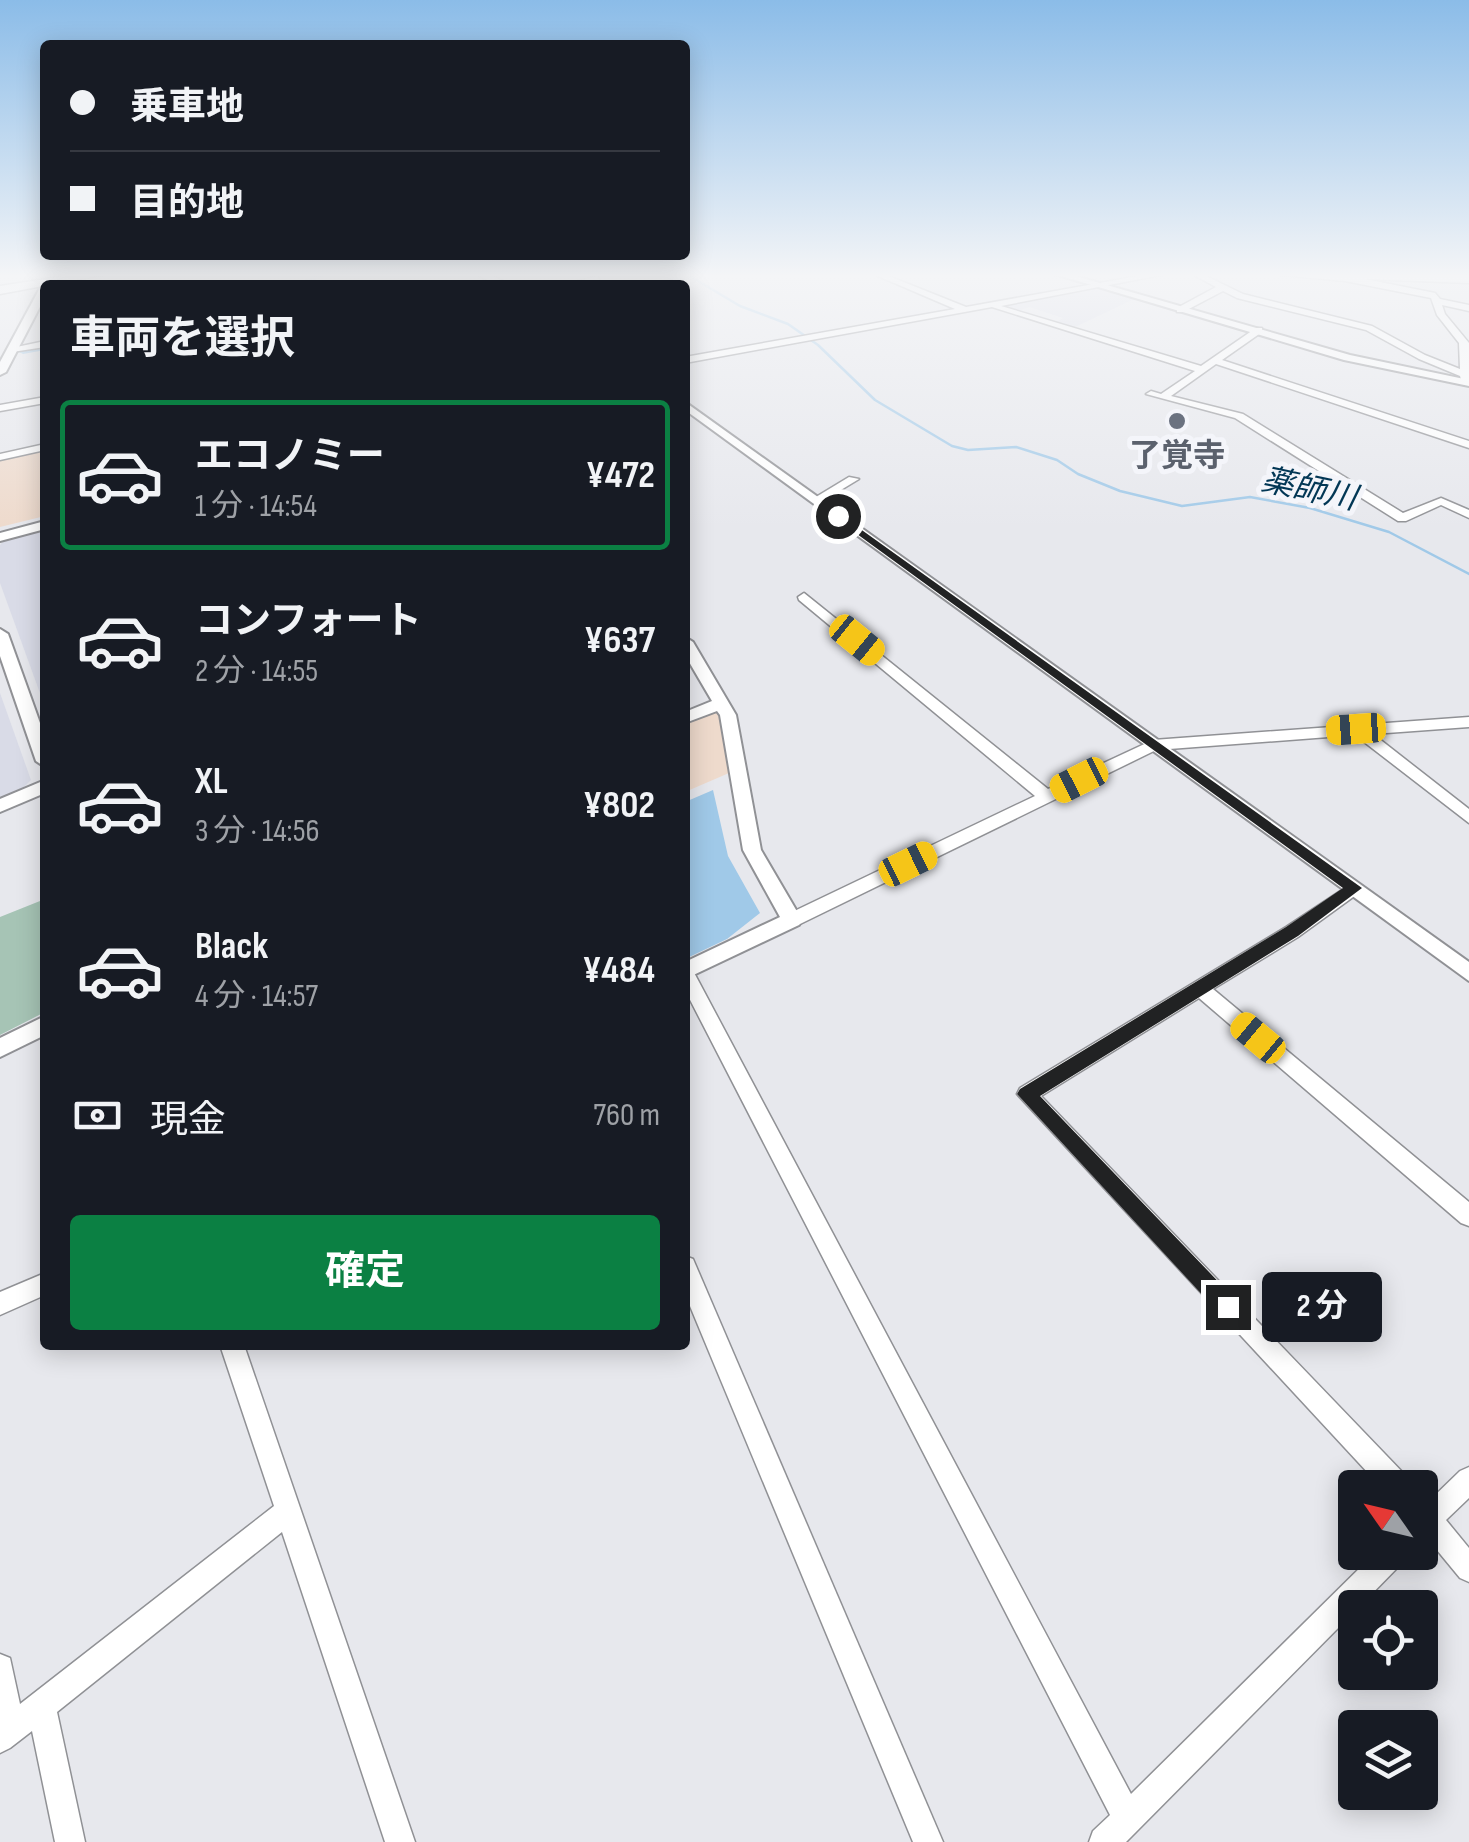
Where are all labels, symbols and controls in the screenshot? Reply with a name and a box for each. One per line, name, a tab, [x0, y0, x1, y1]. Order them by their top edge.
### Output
text: 乗車地	[130, 85, 244, 130]
text: 目的地	[130, 181, 244, 226]
text: 車両を選択	[70, 312, 295, 367]
marker: 了覚寺	[1166, 410, 1188, 432]
icon: car	[75, 430, 165, 520]
text: エコノミー	[195, 434, 385, 479]
place label: 了覚寺	[1129, 437, 1225, 476]
text: ¥472	[586, 453, 655, 498]
water label: 薬師川	[1258, 461, 1363, 520]
text: 1 分 · 14:54	[195, 487, 317, 526]
route start	[816, 494, 861, 539]
icon: car	[75, 595, 165, 685]
text: コンフォート	[195, 599, 422, 644]
car	[824, 609, 890, 671]
text: ¥637	[584, 618, 655, 663]
text: 2 分 · 14:55	[195, 652, 318, 691]
car	[1325, 712, 1387, 746]
car	[1045, 753, 1113, 807]
text: XL	[195, 759, 228, 804]
icon: car	[75, 760, 165, 850]
text: ¥802	[583, 783, 655, 828]
text: 3 分 · 14:56	[195, 812, 320, 851]
car	[874, 837, 942, 891]
text: Black	[195, 924, 268, 969]
icon: car	[75, 925, 165, 1015]
text: ¥484	[582, 948, 655, 993]
text: 4 分 · 14:57	[195, 977, 318, 1016]
car	[1225, 1007, 1291, 1069]
icon: cash	[70, 1088, 125, 1143]
text: 760 m	[593, 1096, 660, 1135]
text: 現金	[150, 1098, 226, 1143]
button: 確定	[70, 1215, 660, 1330]
callout: 2 分	[1263, 1272, 1383, 1342]
route end	[1206, 1285, 1251, 1330]
text: 2 分	[1296, 1287, 1348, 1326]
north arrow	[1338, 1470, 1438, 1570]
map controls	[1338, 1470, 1438, 1810]
button: locate	[1338, 1590, 1438, 1690]
button: layers	[1338, 1710, 1438, 1810]

